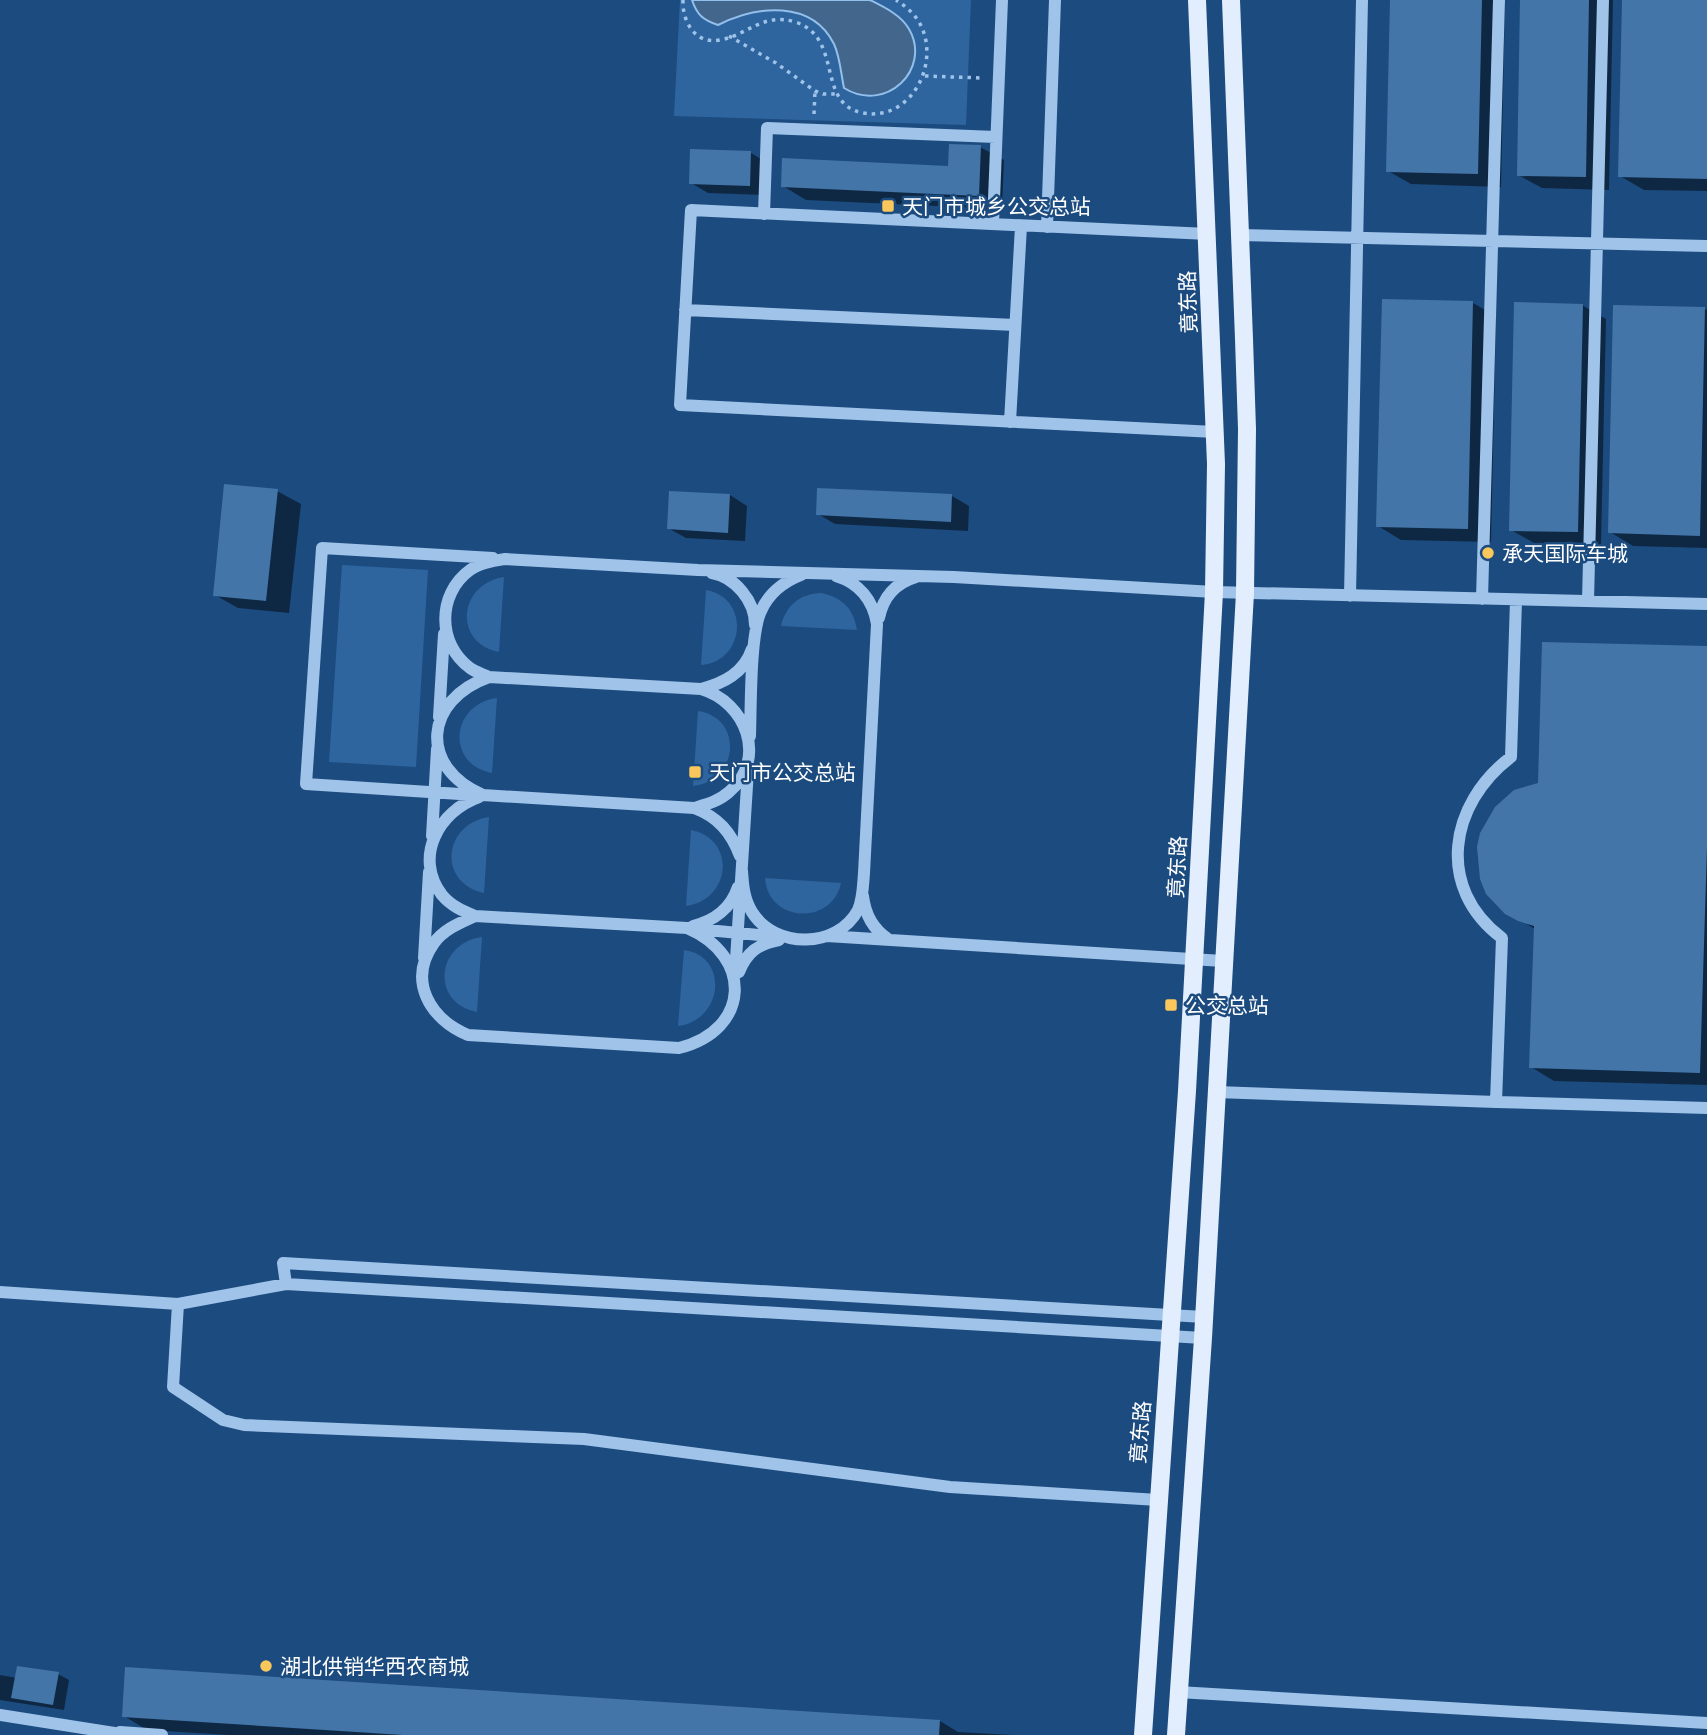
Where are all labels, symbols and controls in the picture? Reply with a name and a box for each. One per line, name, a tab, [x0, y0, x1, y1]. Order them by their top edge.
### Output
place label: 天门市城乡公交总站	[902, 193, 1091, 220]
marker: 天门市城乡公交总站	[880, 198, 896, 214]
street label: 竟东路	[1173, 270, 1203, 334]
place label: 承天国际车城	[1502, 540, 1628, 567]
marker: 承天国际车城	[1480, 545, 1496, 561]
place label: 天门市公交总站	[709, 759, 856, 786]
marker: 天门市公交总站	[687, 764, 703, 780]
street label: 竟东路	[1162, 835, 1192, 899]
place label: 公交总站	[1185, 992, 1269, 1019]
marker: 公交总站	[1163, 997, 1179, 1013]
street label: 竟东路	[1124, 1399, 1156, 1465]
place label: 湖北供销华西农商城	[280, 1653, 469, 1680]
marker: 湖北供销华西农商城	[258, 1658, 274, 1674]

